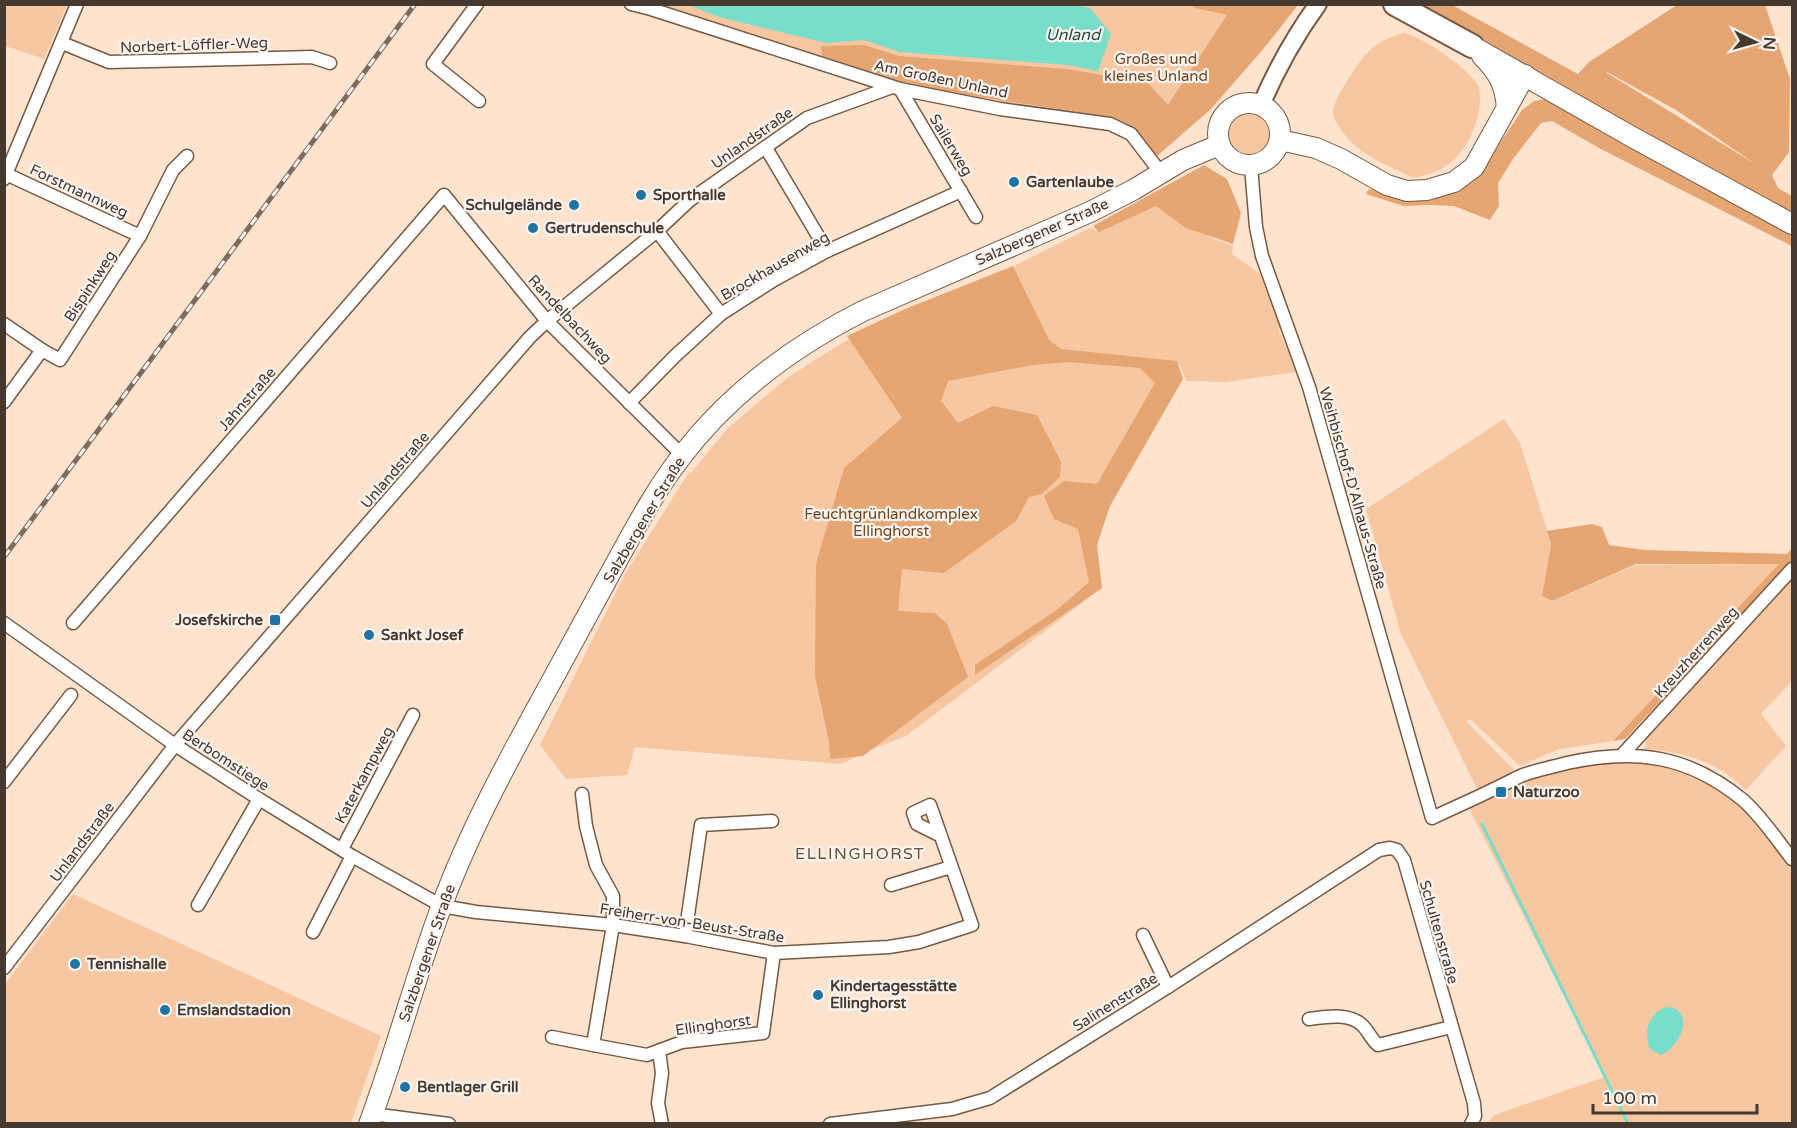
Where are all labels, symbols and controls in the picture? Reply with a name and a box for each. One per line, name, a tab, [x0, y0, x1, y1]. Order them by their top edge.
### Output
north arrow	[1725, 12, 1785, 72]
water label: Unland	[1046, 25, 1102, 45]
street label: Norbert-Löffler-Weg	[120, 33, 268, 57]
text: N	[1758, 36, 1779, 50]
park label: Großes und kleines Unland	[1104, 50, 1208, 85]
street label: Am Großen Unland	[872, 56, 1010, 102]
street label: Unlandstraße	[708, 103, 796, 173]
street label: Sailerweg	[925, 111, 977, 179]
street label: Forstmannweg	[27, 160, 131, 222]
place label: Gartenlaube	[1026, 173, 1114, 191]
marker: Gartenlaube	[1007, 175, 1021, 189]
place label: Sporthalle	[653, 186, 726, 205]
marker: Sporthalle	[634, 188, 648, 202]
street label: Salzbergener Straße	[973, 194, 1111, 270]
place label: Schulgelände	[466, 196, 562, 215]
marker: Schulgelände	[567, 198, 581, 212]
place label: Gertrudenschule	[545, 219, 664, 237]
marker: Gertrudenschule	[526, 221, 540, 235]
street label: Brockhausenweg	[718, 228, 832, 304]
street label: Bispinkweg	[60, 247, 120, 325]
street label: Randelbachweg	[524, 271, 616, 367]
street label: Jahnstraße	[215, 364, 279, 434]
street label: Weihbischof-D'Alhaus-Straße	[1315, 385, 1391, 591]
street label: Unlandstraße	[357, 428, 433, 512]
street label: Salzbergener Straße	[599, 454, 689, 586]
park label: Feuchtgrünlandkomplex Ellinghorst	[804, 505, 978, 540]
street label: Kreuzherrenweg	[1650, 603, 1742, 701]
place label: Josefskirche	[174, 611, 264, 629]
marker: Josefskirche	[268, 613, 282, 627]
place label: Sankt Josef	[381, 626, 463, 644]
marker: Sankt Josef	[362, 628, 376, 642]
street label: Katerkampweg	[331, 723, 397, 827]
street label: Berbomstiege	[179, 725, 273, 795]
place label: Naturzoo	[1513, 783, 1580, 801]
marker: Naturzoo	[1494, 785, 1508, 799]
street label: Unlandstraße	[46, 798, 118, 886]
district label: ELLINGHORST	[795, 844, 925, 864]
street label: Schultenstraße	[1416, 878, 1462, 986]
street label: Salzbergener Straße	[395, 882, 459, 1024]
street label: Freiherr-von-Beust-Straße	[598, 899, 786, 947]
place label: Tennishalle	[86, 955, 167, 973]
marker: Tennishalle	[68, 957, 82, 971]
street label: Salinenstraße	[1069, 969, 1161, 1035]
place label: Kindertagesstätte Ellinghorst	[830, 977, 957, 1013]
marker: Kindertagesstätte Ellinghorst	[811, 988, 825, 1002]
place label: Emslandstadion	[177, 1001, 291, 1019]
marker: Emslandstadion	[158, 1003, 172, 1017]
street label: Ellinghorst	[674, 1011, 752, 1039]
scale bar	[1593, 1077, 1756, 1115]
place label: Bentlager Grill	[417, 1078, 519, 1097]
marker: Bentlager Grill	[398, 1080, 412, 1094]
text: 100 m	[1602, 1087, 1657, 1109]

